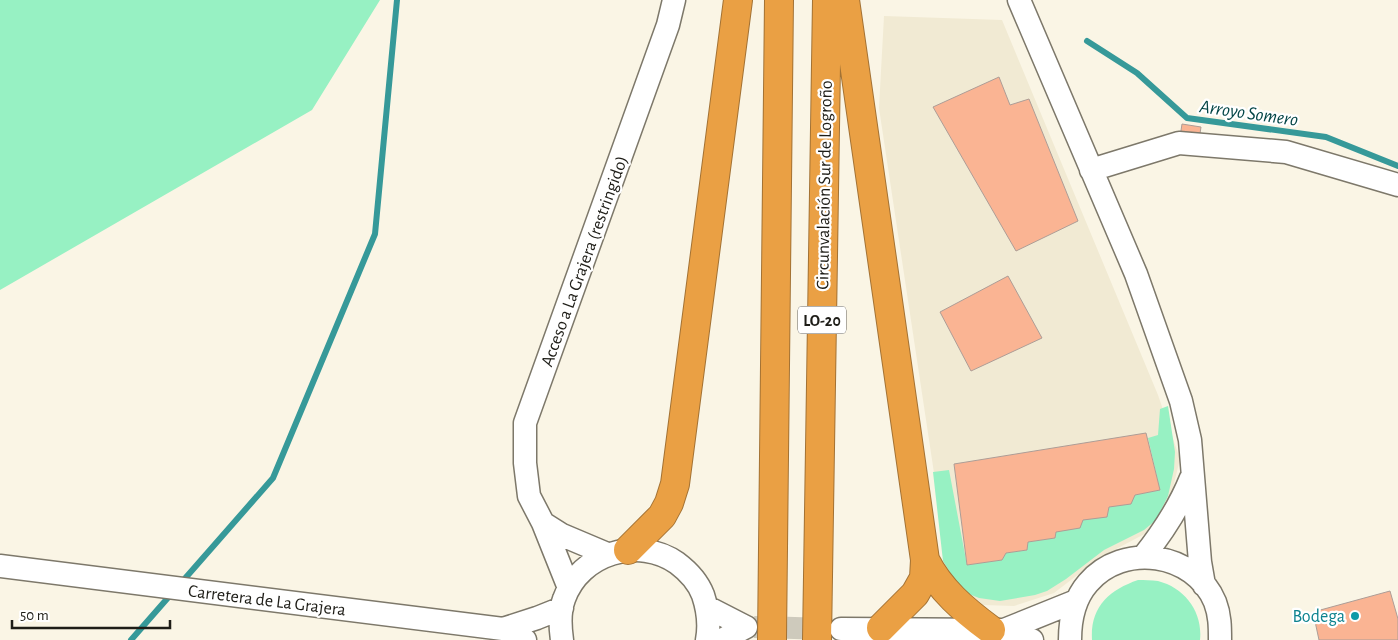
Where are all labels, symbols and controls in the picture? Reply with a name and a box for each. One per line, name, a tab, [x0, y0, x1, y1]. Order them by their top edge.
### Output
street label: Circunvalación Sur de Logroño	[814, 80, 836, 290]
water label: Arroyo Somero	[1197, 97, 1299, 130]
street label: Acceso a La Grajera (restringido)	[538, 153, 632, 369]
road number: LO-20	[798, 306, 846, 334]
street label: Carretera de La Grajera	[187, 582, 347, 620]
scale bar	[12, 598, 170, 630]
text: 50 m	[20, 608, 49, 623]
place label: Bodega	[1292, 608, 1345, 626]
marker: Bodega	[1349, 610, 1361, 622]

